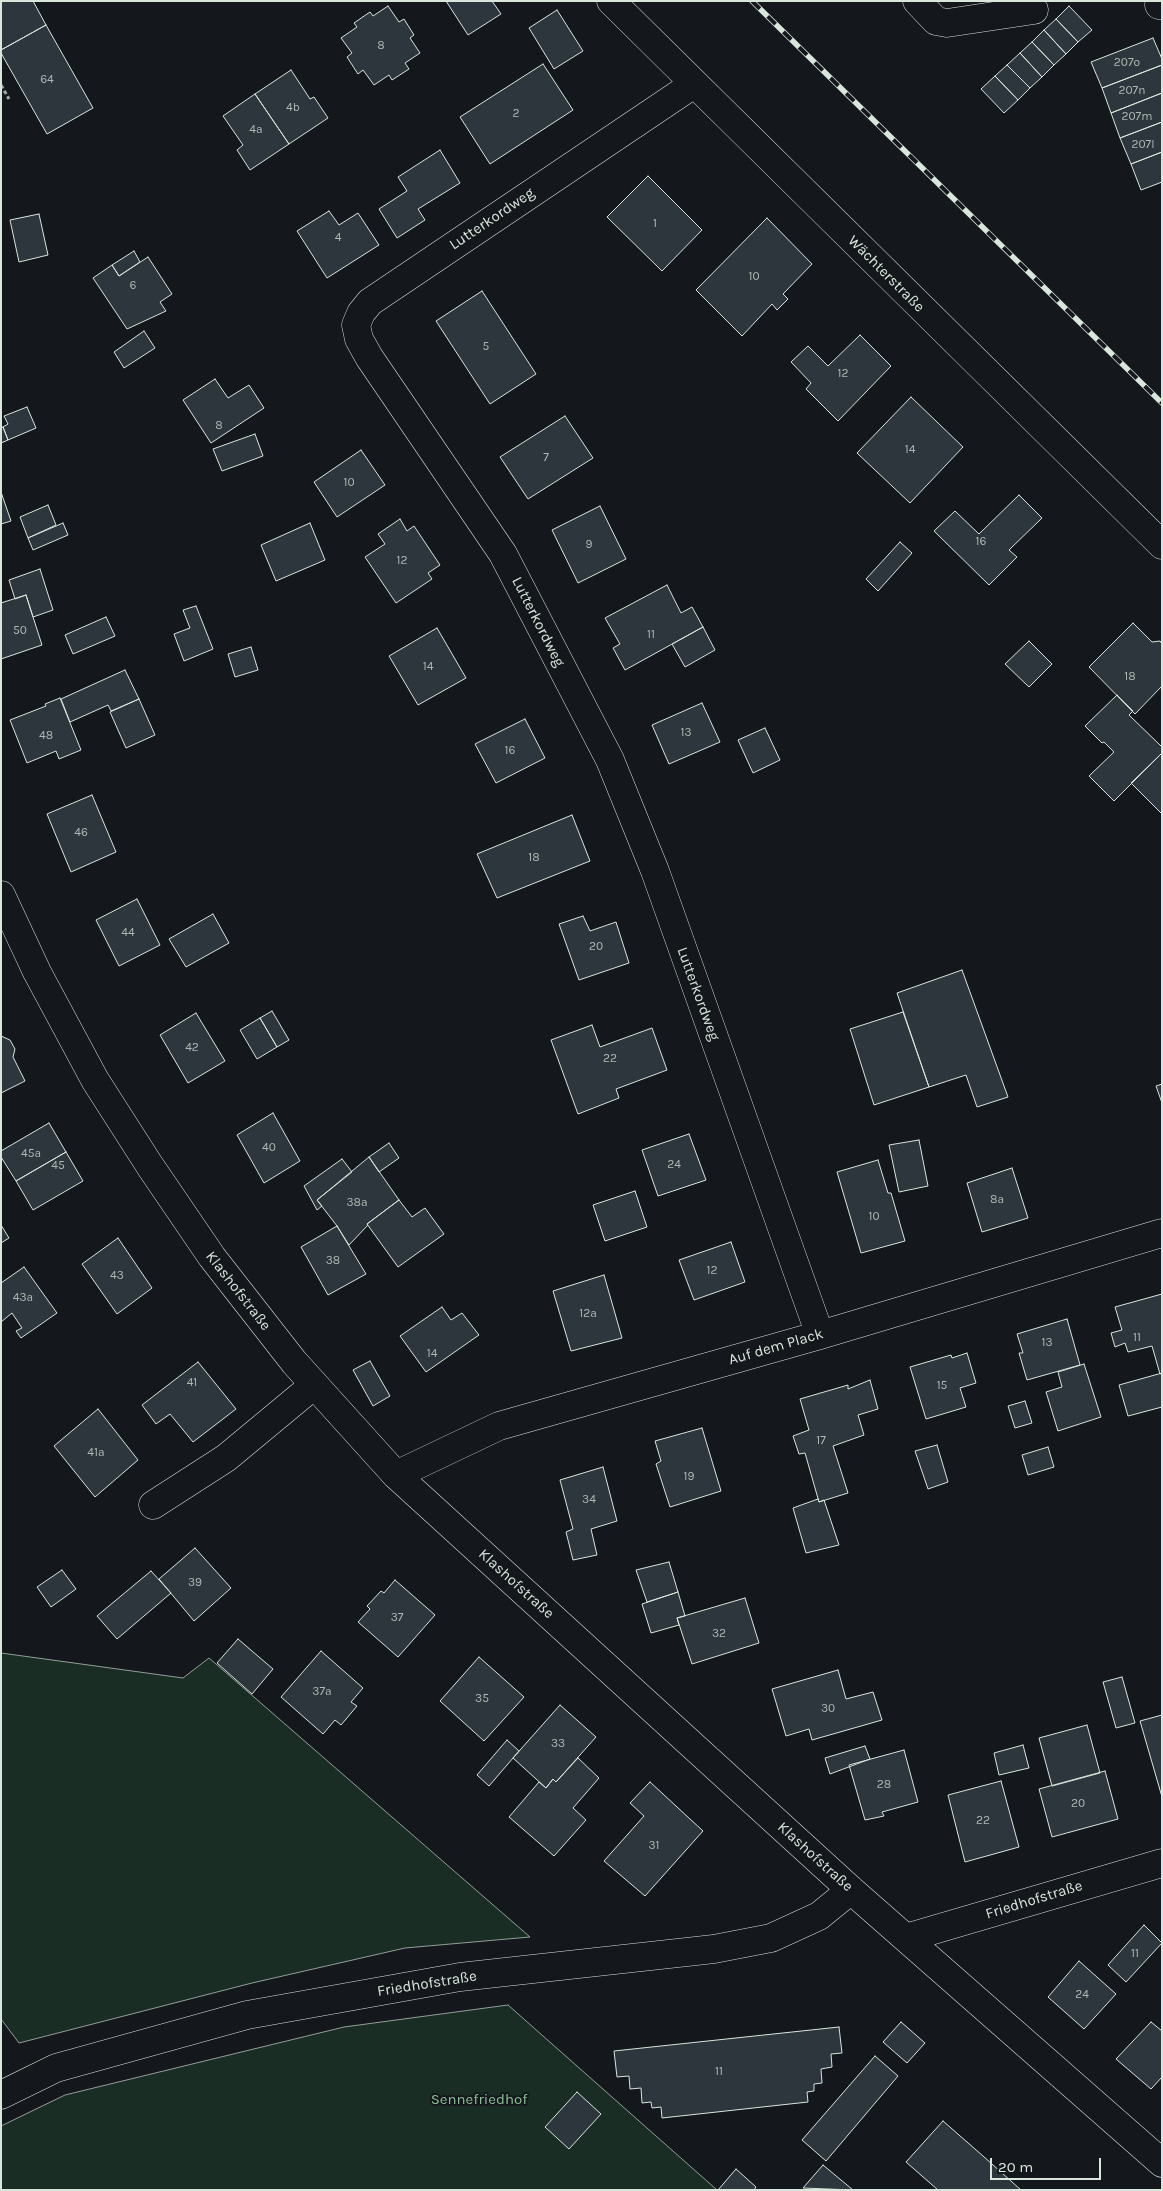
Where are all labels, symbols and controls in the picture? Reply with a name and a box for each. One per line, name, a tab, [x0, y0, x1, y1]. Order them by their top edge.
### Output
house number: 8	[377, 39, 385, 53]
house number: 207o	[1114, 56, 1140, 70]
house number: 64	[40, 73, 54, 87]
house number: 207n	[1119, 84, 1145, 98]
house number: 4b	[286, 101, 300, 115]
house number: 2	[513, 107, 519, 121]
house number: 207m	[1122, 110, 1152, 124]
house number: 4a	[249, 123, 263, 137]
house number: 207l	[1131, 138, 1155, 152]
street label: Lutterkordweg	[446, 184, 538, 254]
house number: 1	[653, 217, 657, 231]
house number: 4	[335, 231, 341, 245]
street label: Wächterstraße	[844, 232, 928, 316]
house number: 10	[748, 270, 760, 284]
house number: 6	[130, 279, 136, 293]
house number: 5	[483, 340, 489, 354]
house number: 12	[838, 367, 848, 381]
house number: 8	[215, 419, 223, 433]
house number: 14	[905, 443, 915, 457]
house number: 7	[543, 451, 549, 465]
house number: 10	[343, 476, 355, 490]
house number: 16	[976, 535, 986, 549]
house number: 9	[586, 538, 592, 552]
house number: 12	[397, 554, 407, 568]
street label: Lutterkordweg	[508, 574, 568, 670]
house number: 50	[13, 624, 27, 638]
house number: 11	[647, 628, 655, 642]
house number: 14	[423, 660, 433, 674]
house number: 18	[1124, 670, 1136, 684]
house number: 13	[680, 726, 692, 740]
house number: 48	[39, 729, 53, 743]
house number: 16	[505, 744, 515, 758]
house number: 46	[74, 826, 88, 840]
house number: 18	[528, 851, 540, 865]
house number: 44	[121, 926, 135, 940]
house number: 20	[589, 940, 603, 954]
street label: Lutterkordweg	[673, 945, 723, 1043]
house number: 42	[185, 1041, 199, 1055]
house number: 22	[603, 1052, 617, 1066]
house number: 40	[262, 1141, 276, 1155]
house number: 45a	[21, 1147, 41, 1161]
house number: 24	[667, 1158, 681, 1172]
house number: 45	[51, 1159, 65, 1173]
house number: 8a	[990, 1193, 1004, 1207]
house number: 38a	[346, 1196, 368, 1210]
house number: 10	[868, 1210, 880, 1224]
street label: Klashofstraße	[201, 1248, 275, 1334]
house number: 38	[326, 1254, 340, 1268]
house number: 12	[707, 1264, 717, 1278]
house number: 43	[110, 1269, 124, 1283]
house number: 43a	[13, 1291, 33, 1305]
house number: 12a	[579, 1307, 597, 1321]
street label: Auf dem Plack	[727, 1325, 825, 1369]
house number: 11	[1133, 1331, 1141, 1345]
house number: 13	[1041, 1336, 1053, 1350]
house number: 14	[427, 1347, 437, 1361]
house number: 41	[187, 1376, 197, 1390]
house number: 15	[937, 1379, 947, 1393]
house number: 17	[816, 1434, 826, 1448]
house number: 41a	[87, 1446, 105, 1460]
house number: 19	[684, 1470, 694, 1484]
house number: 34	[582, 1493, 596, 1507]
street label: Klashofstraße	[474, 1545, 558, 1623]
house number: 39	[188, 1576, 202, 1590]
house number: 37	[391, 1611, 403, 1625]
house number: 32	[712, 1627, 726, 1641]
house number: 37a	[312, 1685, 332, 1699]
house number: 35	[475, 1692, 489, 1706]
house number: 30	[821, 1702, 835, 1716]
house number: 33	[551, 1737, 565, 1751]
house number: 28	[877, 1778, 891, 1792]
house number: 20	[1071, 1797, 1085, 1811]
house number: 22	[976, 1814, 990, 1828]
street label: Klashofstraße	[773, 1818, 857, 1896]
house number: 31	[648, 1839, 660, 1853]
street label: Friedhofstraße	[983, 1877, 1085, 1923]
house number: 11	[1131, 1947, 1139, 1961]
street label: Friedhofstraße	[376, 1967, 478, 2001]
house number: 24	[1075, 1988, 1089, 2002]
house number: 11	[715, 2065, 723, 2079]
park label: Sennefriedhof	[431, 2091, 527, 2109]
scale bar	[993, 2148, 1104, 2180]
text: 20 m	[998, 2158, 1033, 2176]

